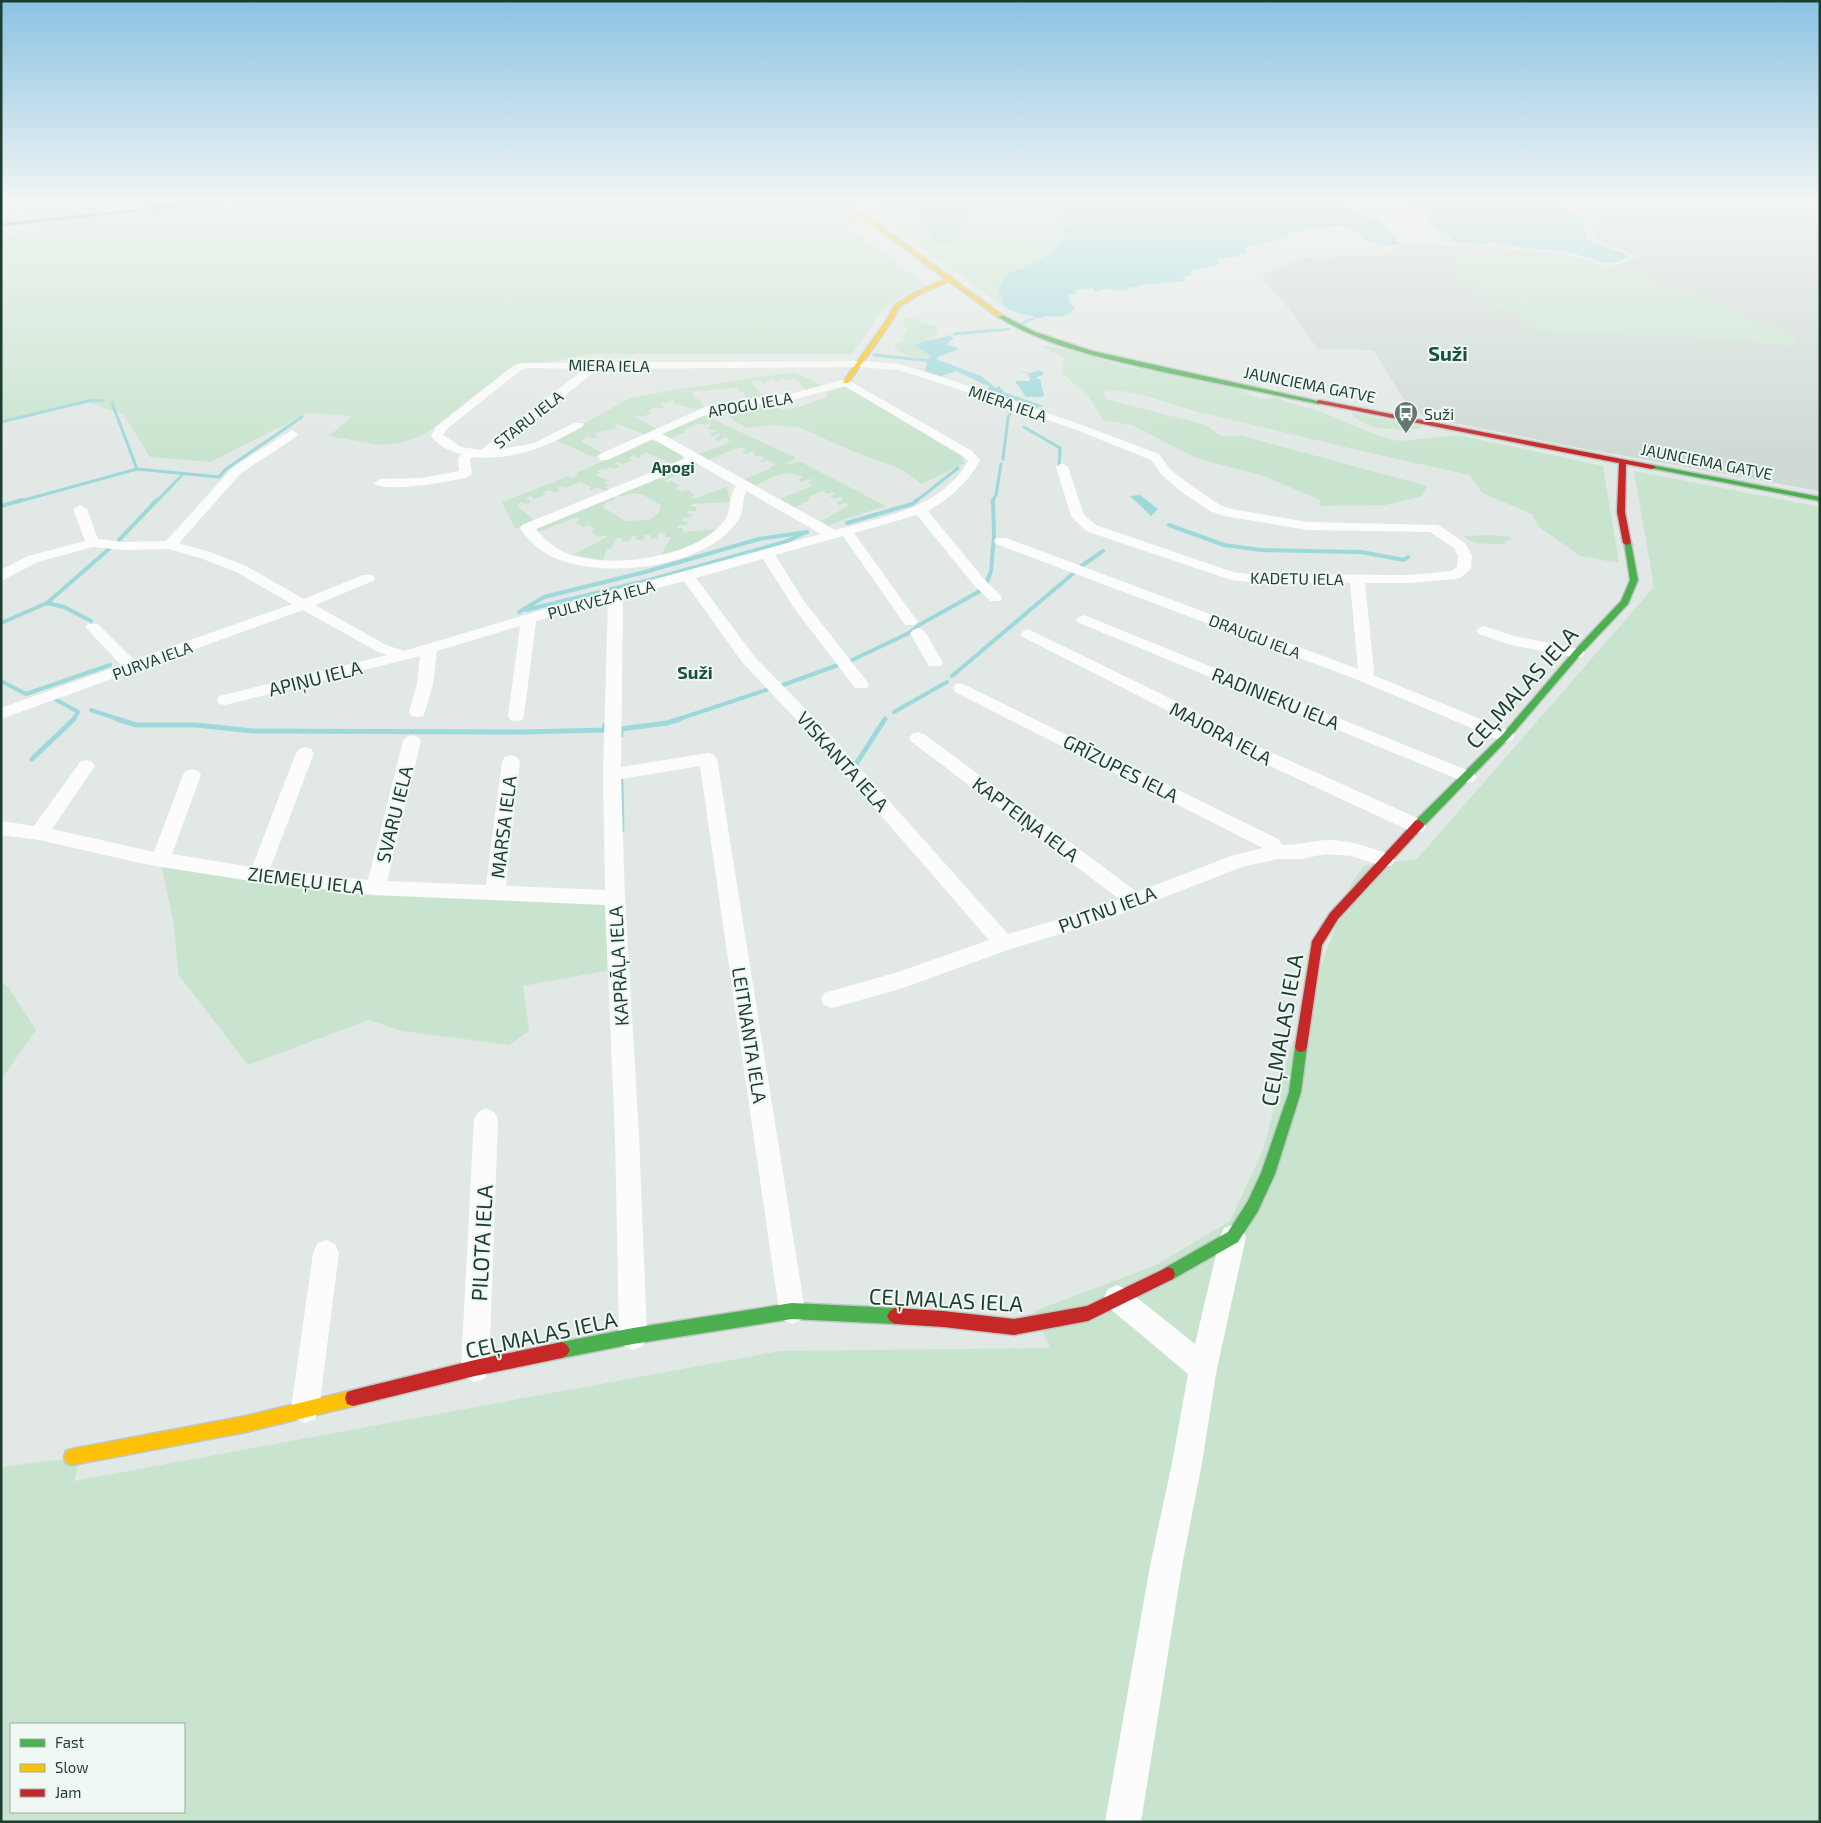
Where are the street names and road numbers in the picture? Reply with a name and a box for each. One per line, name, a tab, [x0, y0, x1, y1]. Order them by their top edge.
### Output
street label: MIERA IELA	[568, 355, 650, 375]
street label: JAUNCIEMA GATVE	[1243, 362, 1378, 406]
street label: MIERA IELA	[966, 381, 1050, 425]
street label: STARU IELA	[490, 386, 566, 452]
street label: APOGU IELA	[706, 387, 794, 421]
street label: JAUNCIEMA GATVE	[1640, 439, 1775, 483]
street label: KADETU IELA	[1250, 568, 1344, 588]
street label: PULKVEŽA IELA	[545, 576, 657, 622]
street label: DRAUGU IELA	[1206, 610, 1304, 662]
street label: CEĻMALAS IELA	[1460, 621, 1584, 754]
street label: PURVA IELA	[109, 637, 195, 683]
street label: APIŅU IELA	[266, 655, 365, 703]
street label: RADINIEKU IELA	[1209, 662, 1343, 734]
street label: MAJORA IELA	[1166, 697, 1276, 770]
street label: VISKANTA IELA	[792, 706, 894, 816]
street label: GRĪZUPES IELA	[1060, 729, 1183, 807]
street label: SVARU IELA	[371, 763, 417, 865]
street label: KAPTEIŅA IELA	[967, 772, 1084, 868]
street label: MARSA IELA	[485, 774, 521, 880]
street label: ZIEMEĻU IELA	[246, 861, 366, 901]
street label: PUTNU IELA	[1055, 881, 1159, 937]
street label: KAPRĀĻA IELA	[603, 905, 635, 1027]
street label: CEĻMALAS IELA	[1255, 951, 1309, 1109]
street label: LEITNANTA IELA	[728, 965, 772, 1105]
street label: PILOTA IELA	[465, 1184, 497, 1302]
street label: CEĻMALAS IELA	[868, 1282, 1024, 1318]
street label: CEĻMALAS IELA	[463, 1305, 620, 1365]

